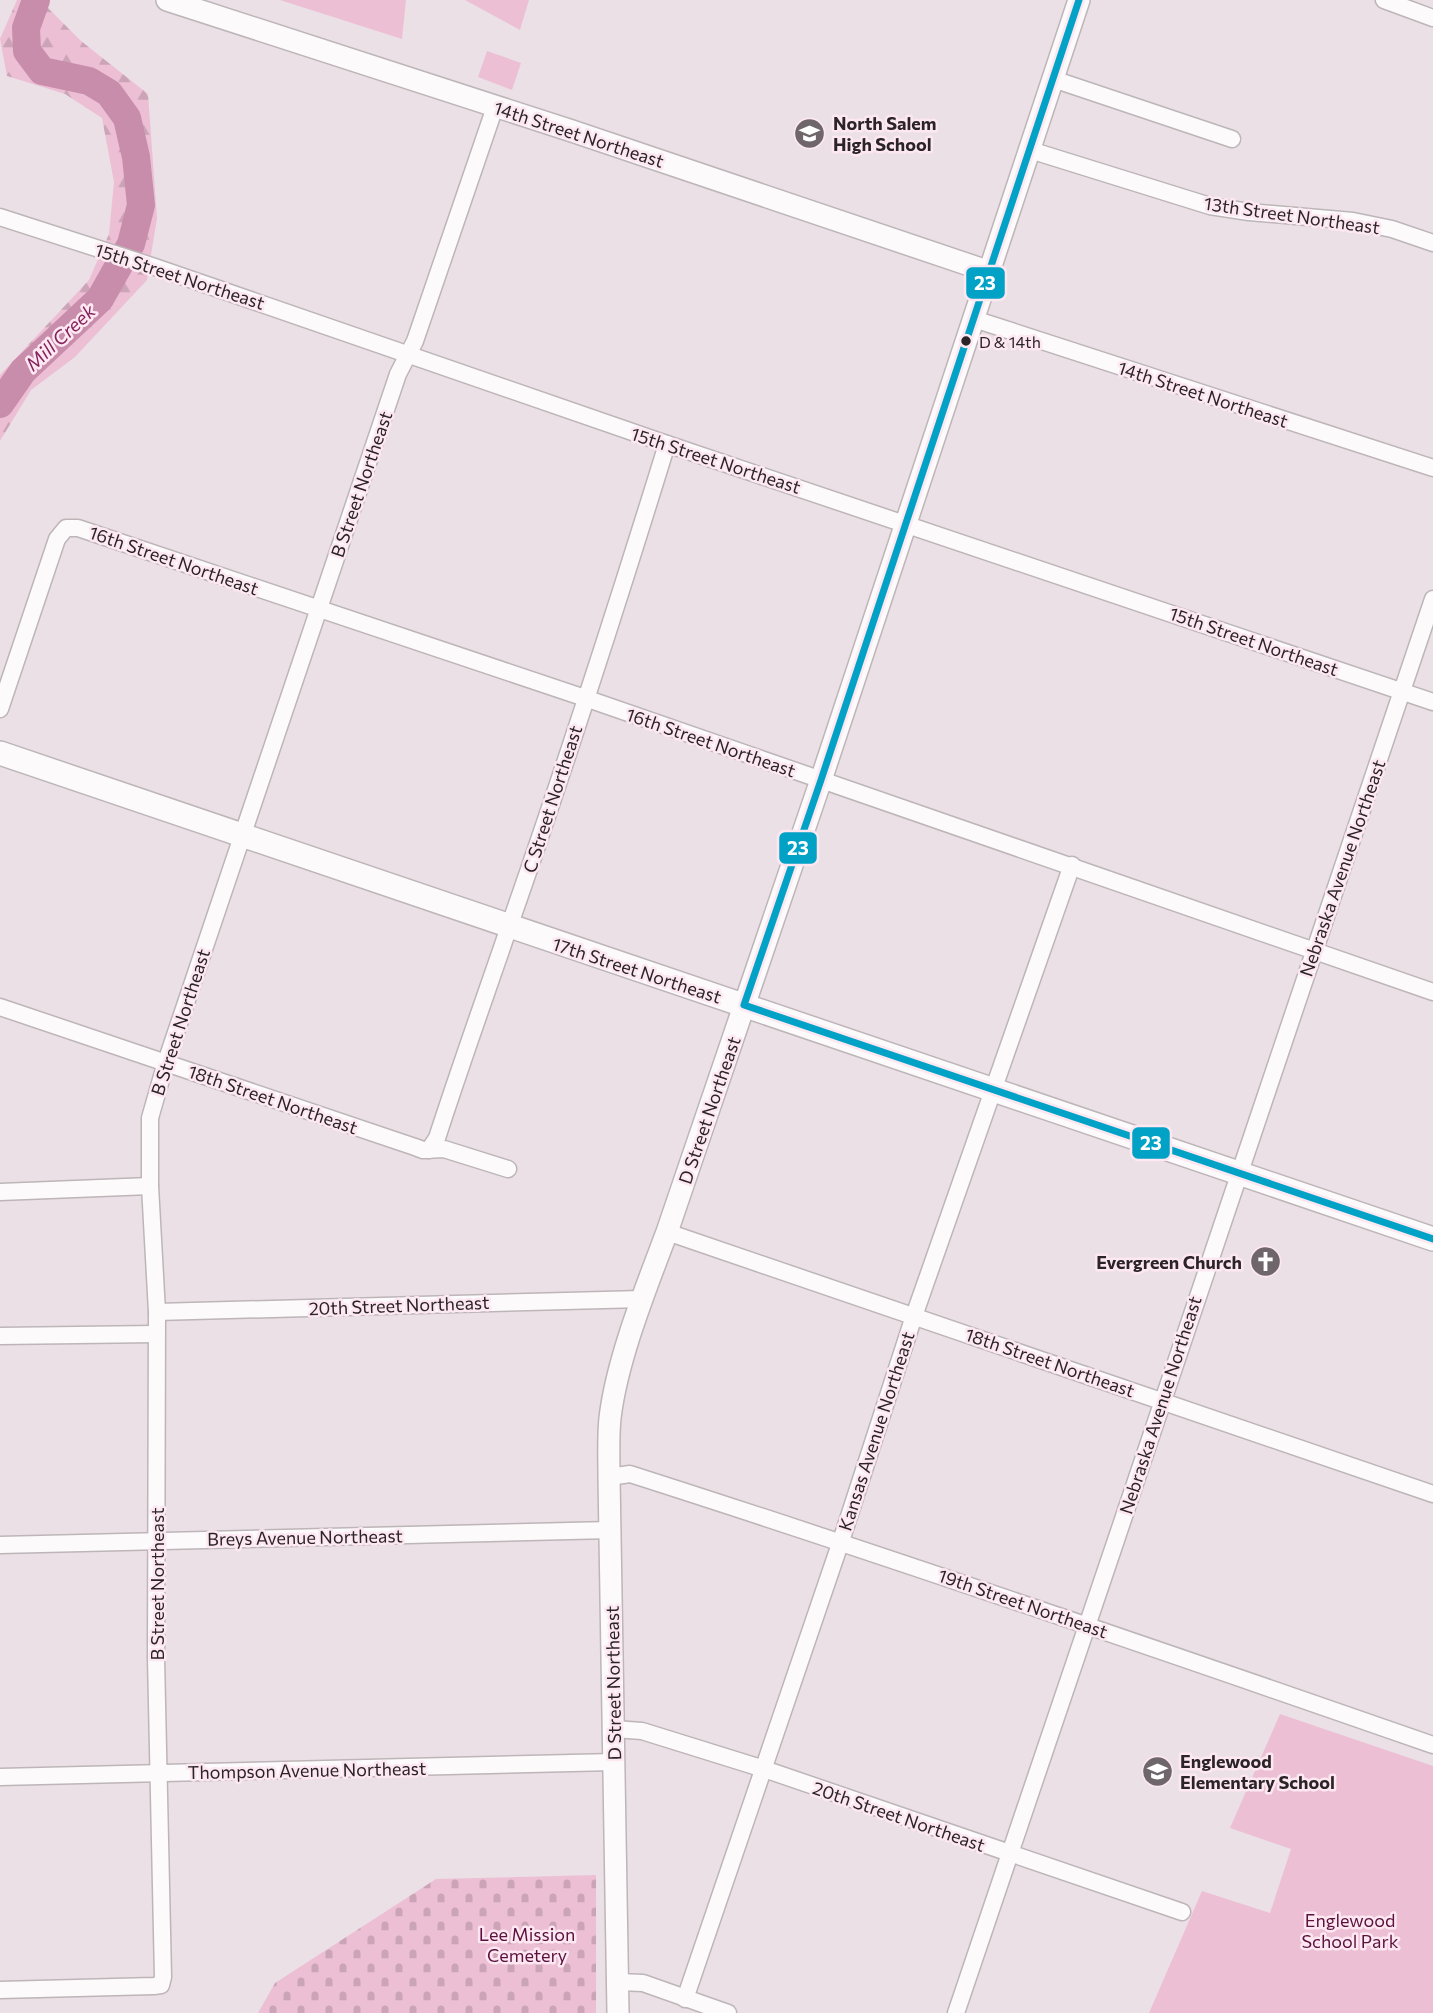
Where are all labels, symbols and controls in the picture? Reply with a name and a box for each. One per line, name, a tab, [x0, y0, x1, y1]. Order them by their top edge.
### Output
street label: 14th Street Northeast	[491, 96, 667, 172]
place label: North Salem High School	[833, 112, 937, 155]
school or university icon: North Salem High School	[793, 116, 827, 150]
street label: 13th Street Northeast	[1203, 192, 1381, 238]
street label: 15th Street Northeast	[92, 238, 268, 314]
line badge: 23	[965, 266, 1006, 300]
text: 23	[974, 271, 996, 294]
water label: Mill Creek	[20, 298, 100, 375]
place label: D & 14th	[979, 332, 1041, 351]
marker: D & 14th	[959, 334, 973, 348]
street label: 14th Street Northeast	[1115, 356, 1291, 432]
street label: B Street Northeast	[326, 408, 396, 560]
street label: 15th Street Northeast	[628, 422, 804, 498]
street label: 16th Street Northeast	[86, 521, 262, 599]
street label: 15th Street Northeast	[1167, 602, 1341, 680]
street label: 16th Street Northeast	[623, 703, 799, 781]
street label: C Street Northeast	[518, 722, 586, 876]
street label: Nebraska Avenue Northeast	[1294, 757, 1390, 979]
line badge: 23	[778, 831, 818, 865]
text: 23	[787, 836, 809, 859]
street label: 17th Street Northeast	[550, 932, 724, 1008]
street label: B Street Northeast	[146, 946, 214, 1098]
street label: D Street Northeast	[673, 1033, 745, 1187]
street label: 18th Street Northeast	[185, 1060, 361, 1138]
line badge: 23	[1131, 1126, 1171, 1160]
text: 23	[1140, 1131, 1162, 1154]
church icon: Evergreen Church	[1248, 1245, 1282, 1279]
place label: Evergreen Church	[1096, 1251, 1242, 1273]
street label: 20th Street Northeast	[308, 1291, 490, 1319]
street label: Nebraska Avenue Northeast	[1114, 1293, 1206, 1517]
street label: 18th Street Northeast	[962, 1323, 1138, 1401]
street label: Kansas Avenue Northeast	[833, 1329, 919, 1533]
street label: B Street Northeast	[146, 1507, 168, 1661]
street label: Breys Avenue Northeast	[207, 1524, 403, 1550]
street label: 19th Street Northeast	[935, 1564, 1111, 1642]
street label: D Street Northeast	[601, 1605, 625, 1761]
place label: Englewood Elementary School	[1180, 1750, 1335, 1793]
school or university icon: Englewood Elementary School	[1140, 1754, 1174, 1788]
street label: Thompson Avenue Northeast	[188, 1757, 426, 1783]
street label: 20th Street Northeast	[810, 1776, 988, 1856]
park label: Englewood School Park	[1302, 1909, 1399, 1952]
park label: Lee Mission Cemetery	[479, 1923, 575, 1966]

